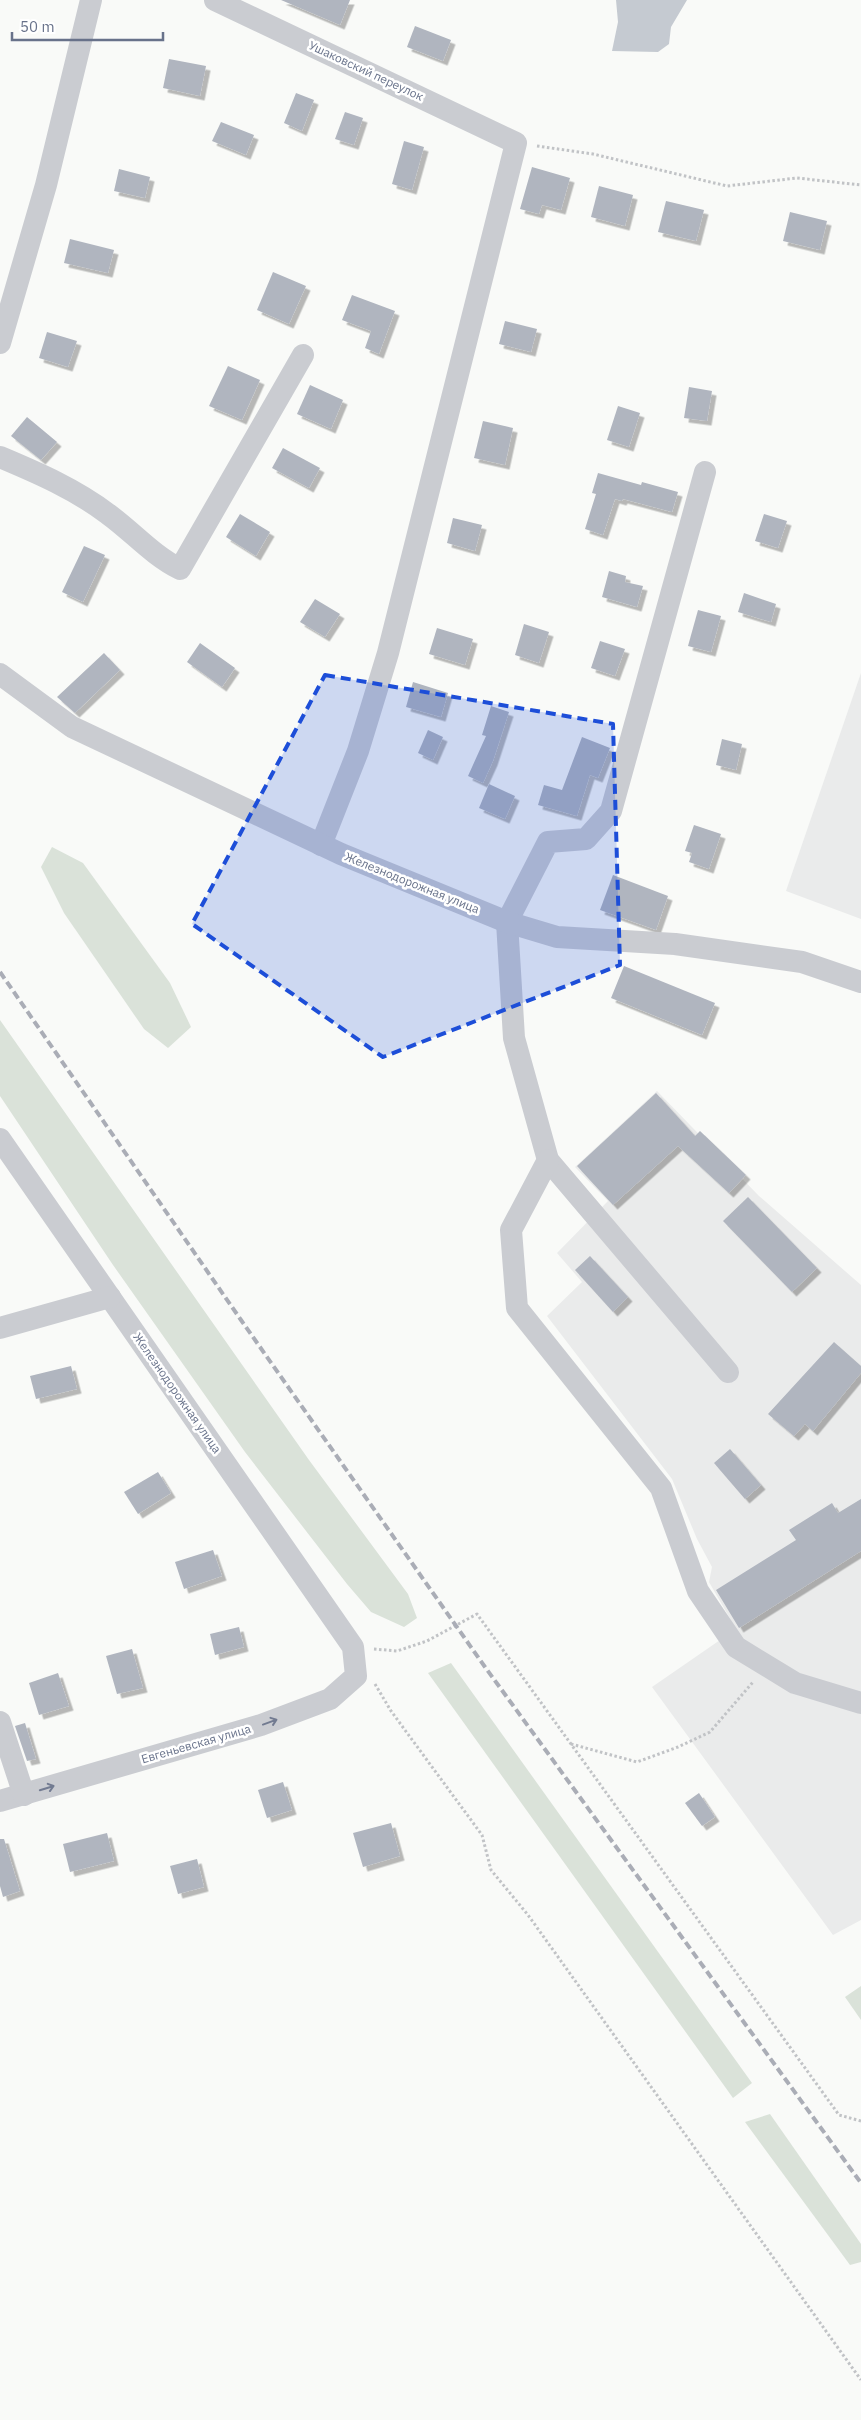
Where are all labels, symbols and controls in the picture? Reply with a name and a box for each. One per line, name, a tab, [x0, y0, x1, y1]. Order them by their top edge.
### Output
scale bar	[12, 10, 164, 42]
text: 50 m	[20, 17, 55, 36]
street label: Ушаковский переулок	[306, 37, 426, 104]
street label: Железнодорожная улица	[343, 849, 482, 917]
street label: Железнодорожная улица	[130, 1330, 225, 1456]
one-way arrow	[262, 1717, 277, 1726]
street label: Евгеньевская улица	[139, 1721, 253, 1766]
one-way arrow	[38, 1782, 54, 1792]

